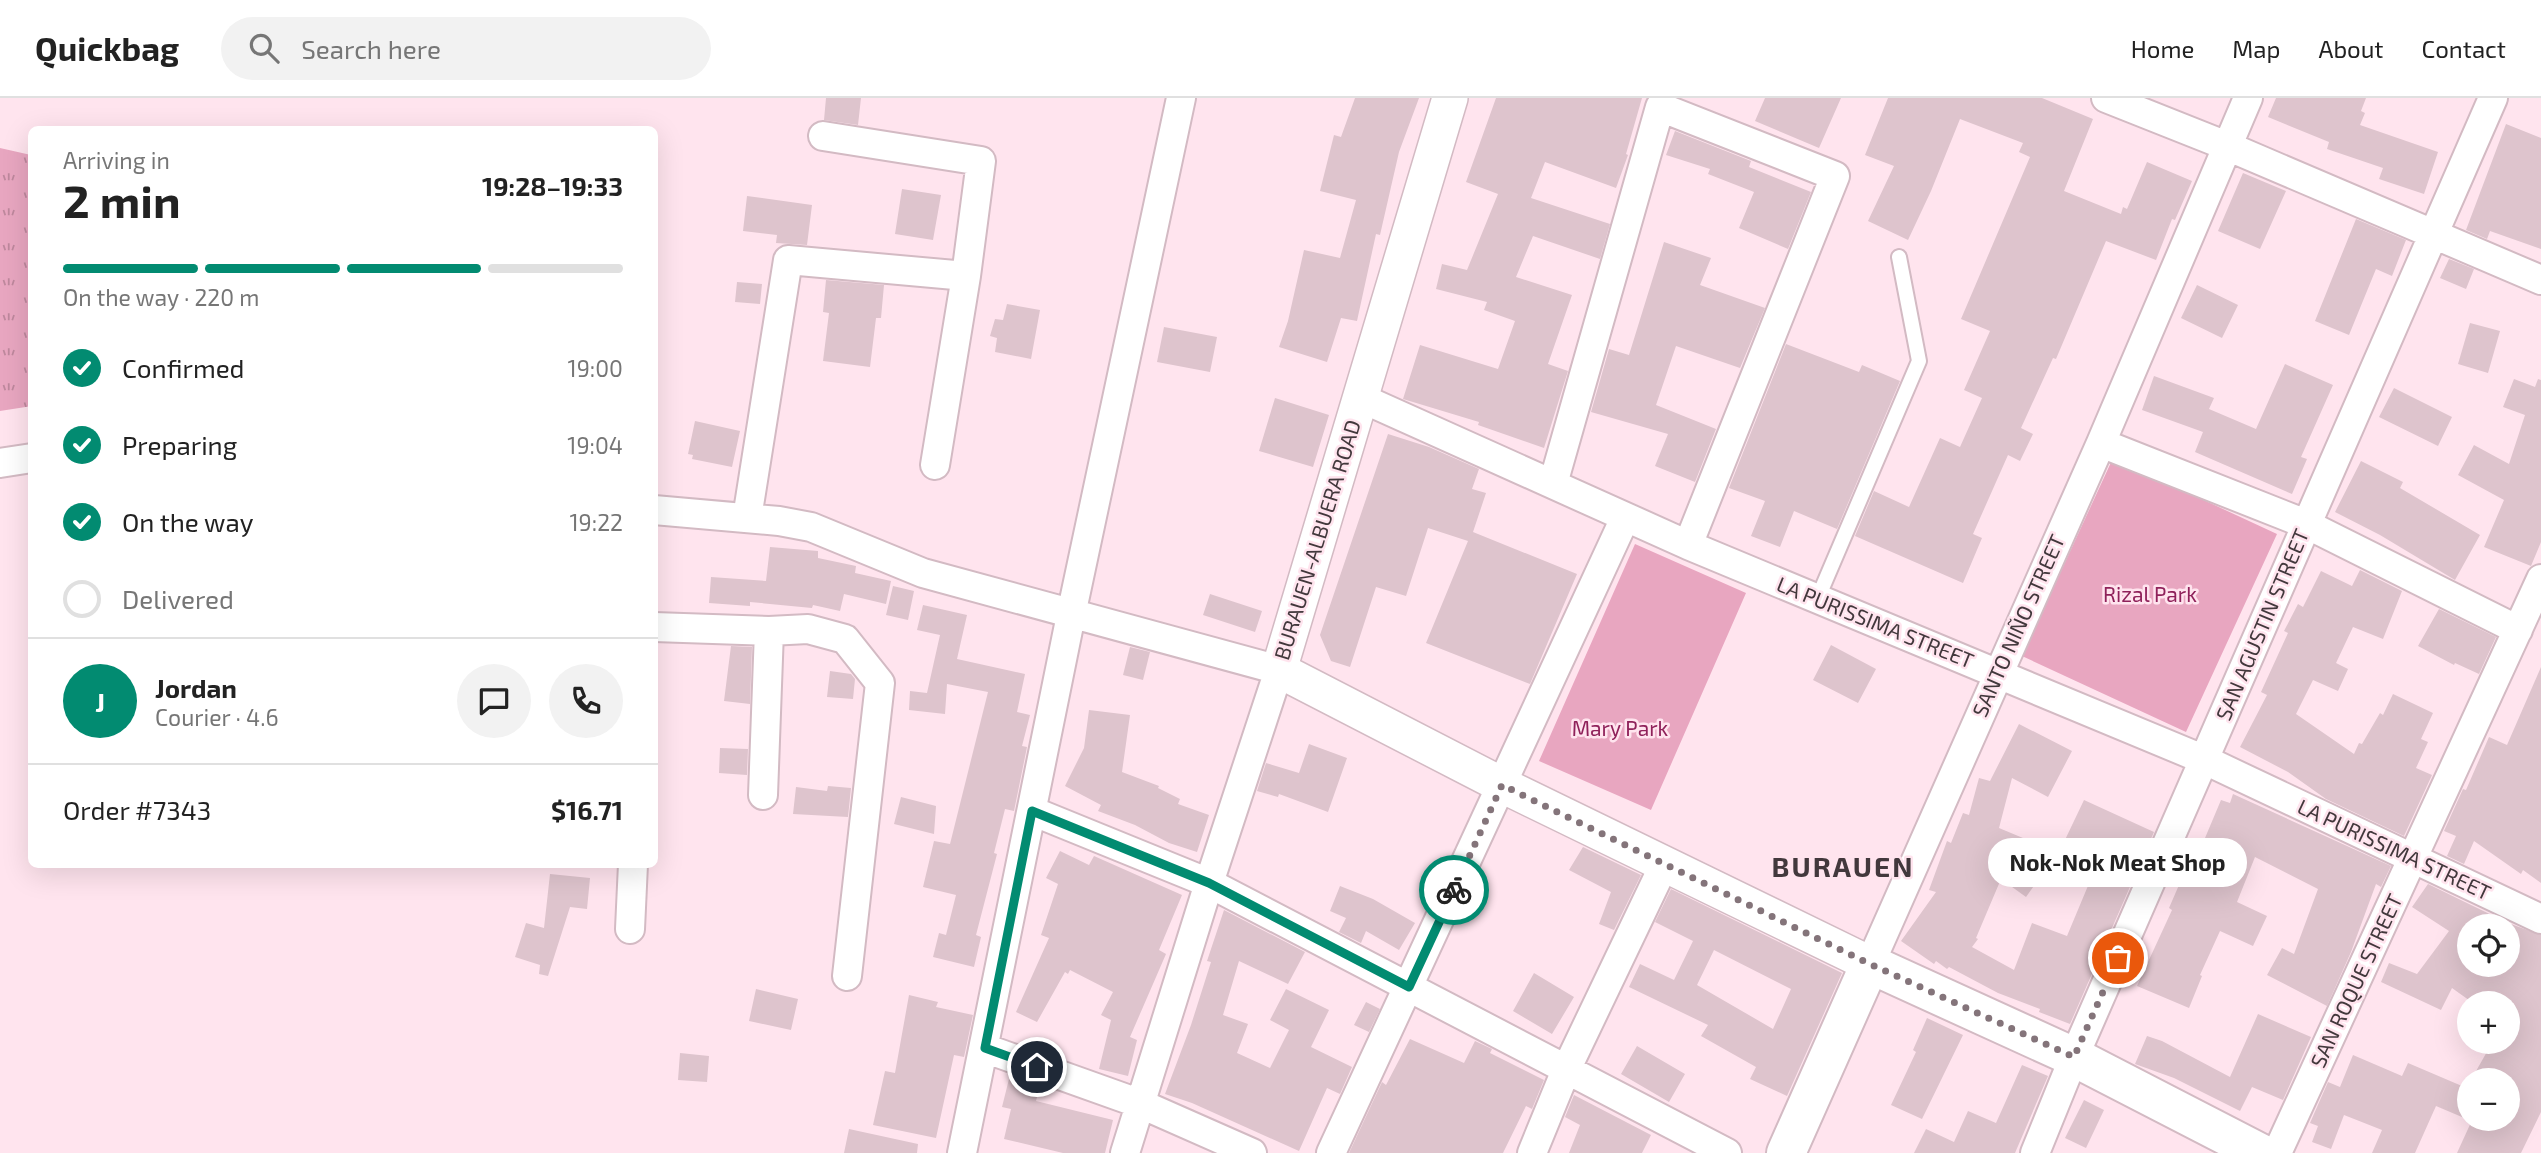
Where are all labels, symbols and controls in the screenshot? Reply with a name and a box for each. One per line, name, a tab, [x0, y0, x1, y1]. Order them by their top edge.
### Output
search box	[221, 17, 711, 80]
text: Quickbag	[35, 28, 179, 68]
icon: search	[245, 29, 283, 67]
text: Search here	[301, 33, 441, 64]
text: Home	[2131, 34, 2194, 63]
text: Map	[2232, 34, 2280, 63]
text: About	[2318, 34, 2384, 63]
text: Contact	[2422, 34, 2506, 63]
text: Arriving in	[63, 146, 170, 174]
text: 19:28–19:33	[482, 170, 623, 201]
text: 2 min	[63, 172, 181, 227]
text: On the way · 220 m	[63, 283, 259, 311]
icon: check	[63, 349, 101, 387]
text: Confirmed	[122, 352, 245, 383]
text: 19:00	[568, 354, 623, 382]
street label: BURAUEN-ALBUERA ROAD	[1268, 417, 1365, 663]
icon: check	[63, 426, 101, 464]
text: Preparing	[122, 429, 237, 460]
text: 19:04	[567, 431, 623, 459]
icon: check	[63, 503, 101, 541]
text: On the way	[122, 506, 253, 537]
text: 19:22	[569, 508, 623, 536]
street label: SAN AGUSTIN STREET	[2210, 525, 2313, 724]
street label: SANTO NIÑO STREET	[1966, 530, 2069, 720]
street label: LA PURISSIMA STREET	[1773, 571, 1978, 673]
park label: Rizal Park	[2103, 581, 2197, 606]
text: Delivered	[122, 583, 234, 614]
button: chat	[457, 664, 531, 738]
button: phone	[549, 664, 623, 738]
text: Jordan	[155, 672, 237, 703]
text: J	[95, 686, 105, 717]
text: Courier · 4.6	[155, 703, 279, 731]
park label: Mary Park	[1572, 715, 1669, 740]
street label: LA PURISSIMA STREET	[2294, 793, 2495, 904]
text: Order #7343	[63, 794, 211, 825]
text: $16.71	[551, 794, 623, 825]
callout: Nok-Nok Meat Shop	[1988, 839, 2248, 888]
text: Nok-Nok Meat Shop	[2009, 848, 2226, 876]
district label: BURAUEN	[1772, 849, 1914, 883]
courier	[1419, 855, 1489, 925]
icon: bike	[1435, 871, 1473, 909]
street label: SAN ROQUE STREET	[2304, 890, 2408, 1071]
map controls	[2457, 914, 2520, 1131]
button: locate	[2457, 914, 2520, 977]
pin	[2088, 928, 2148, 988]
icon: bag	[2099, 939, 2137, 977]
button: +	[2457, 991, 2520, 1054]
pin	[1007, 1037, 1067, 1097]
icon: home	[1018, 1048, 1056, 1086]
button: −	[2457, 1068, 2520, 1131]

